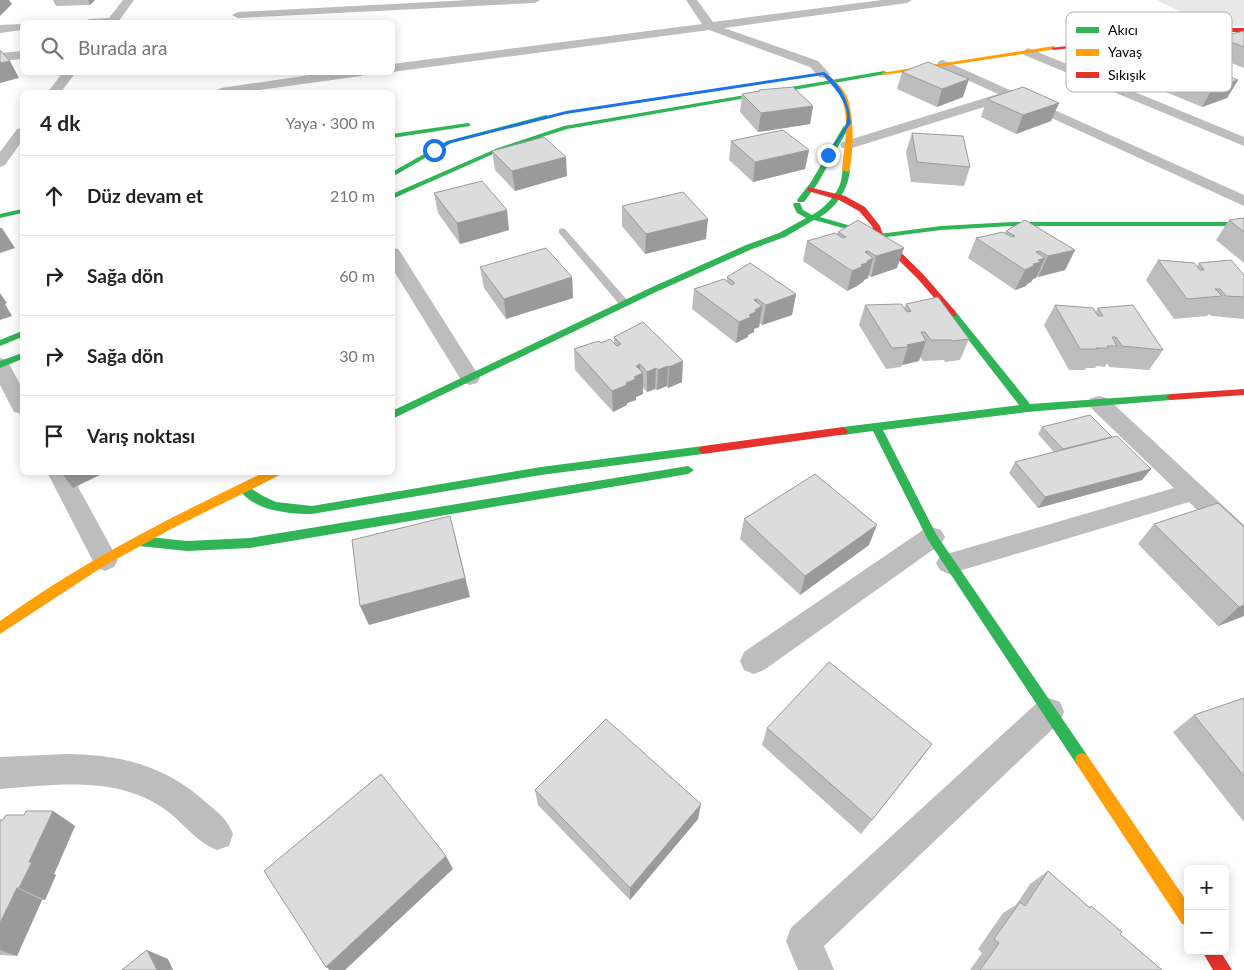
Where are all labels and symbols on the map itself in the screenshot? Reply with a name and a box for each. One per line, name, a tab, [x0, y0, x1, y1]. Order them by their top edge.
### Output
legend	[1066, 12, 1232, 92]
text: Akıcı	[1108, 21, 1138, 38]
text: Yavaş	[1108, 43, 1142, 60]
text: Sıkışık	[1108, 66, 1147, 83]
route start	[423, 139, 446, 162]
route end	[817, 144, 840, 167]

